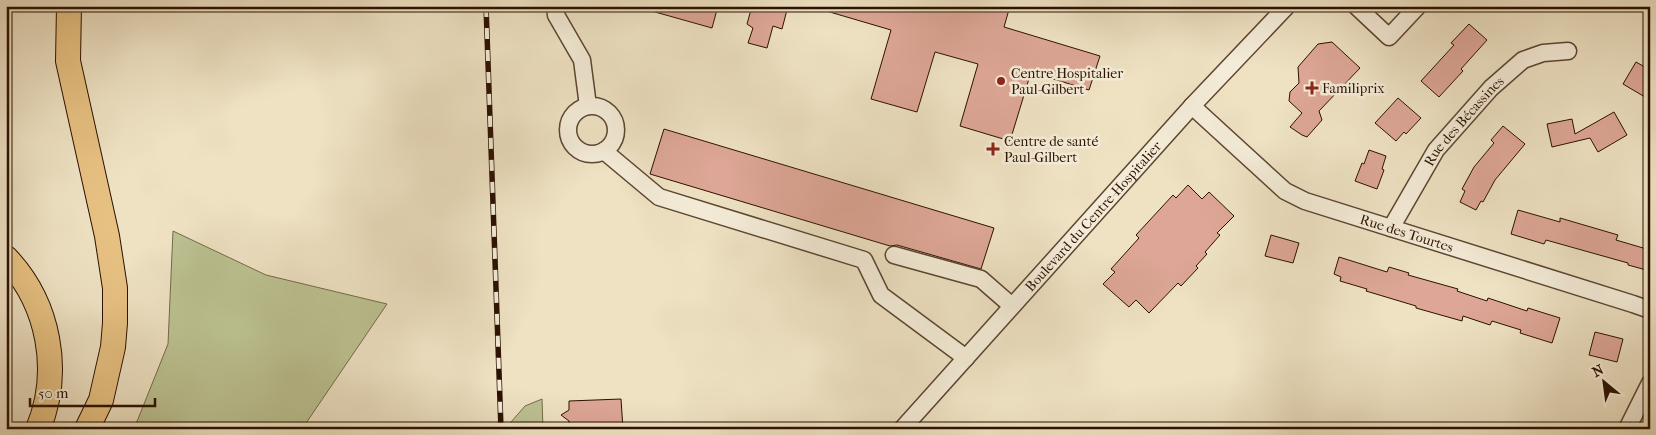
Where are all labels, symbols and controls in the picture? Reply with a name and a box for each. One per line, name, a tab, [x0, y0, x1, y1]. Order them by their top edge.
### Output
place label: Centre Hospitalier Paul-Gilbert	[1011, 65, 1123, 98]
street label: Rue des Bécassines	[1421, 73, 1507, 169]
marker: Centre Hospitalier Paul-Gilbert	[995, 75, 1007, 87]
place label: Familiprix	[1322, 80, 1385, 97]
marker: Familiprix	[1306, 82, 1318, 94]
place label: Centre de santé Paul-Gilbert	[1004, 133, 1098, 166]
street label: Boulevard du Centre-Hospitalier	[1022, 138, 1165, 295]
marker: Centre de santé Paul-Gilbert	[986, 142, 1000, 156]
street label: Rue des Tourtes	[1358, 211, 1455, 256]
north arrow	[1578, 358, 1628, 408]
text: N	[1589, 361, 1607, 381]
scale bar	[30, 375, 155, 407]
text: 50 m	[38, 384, 69, 402]

